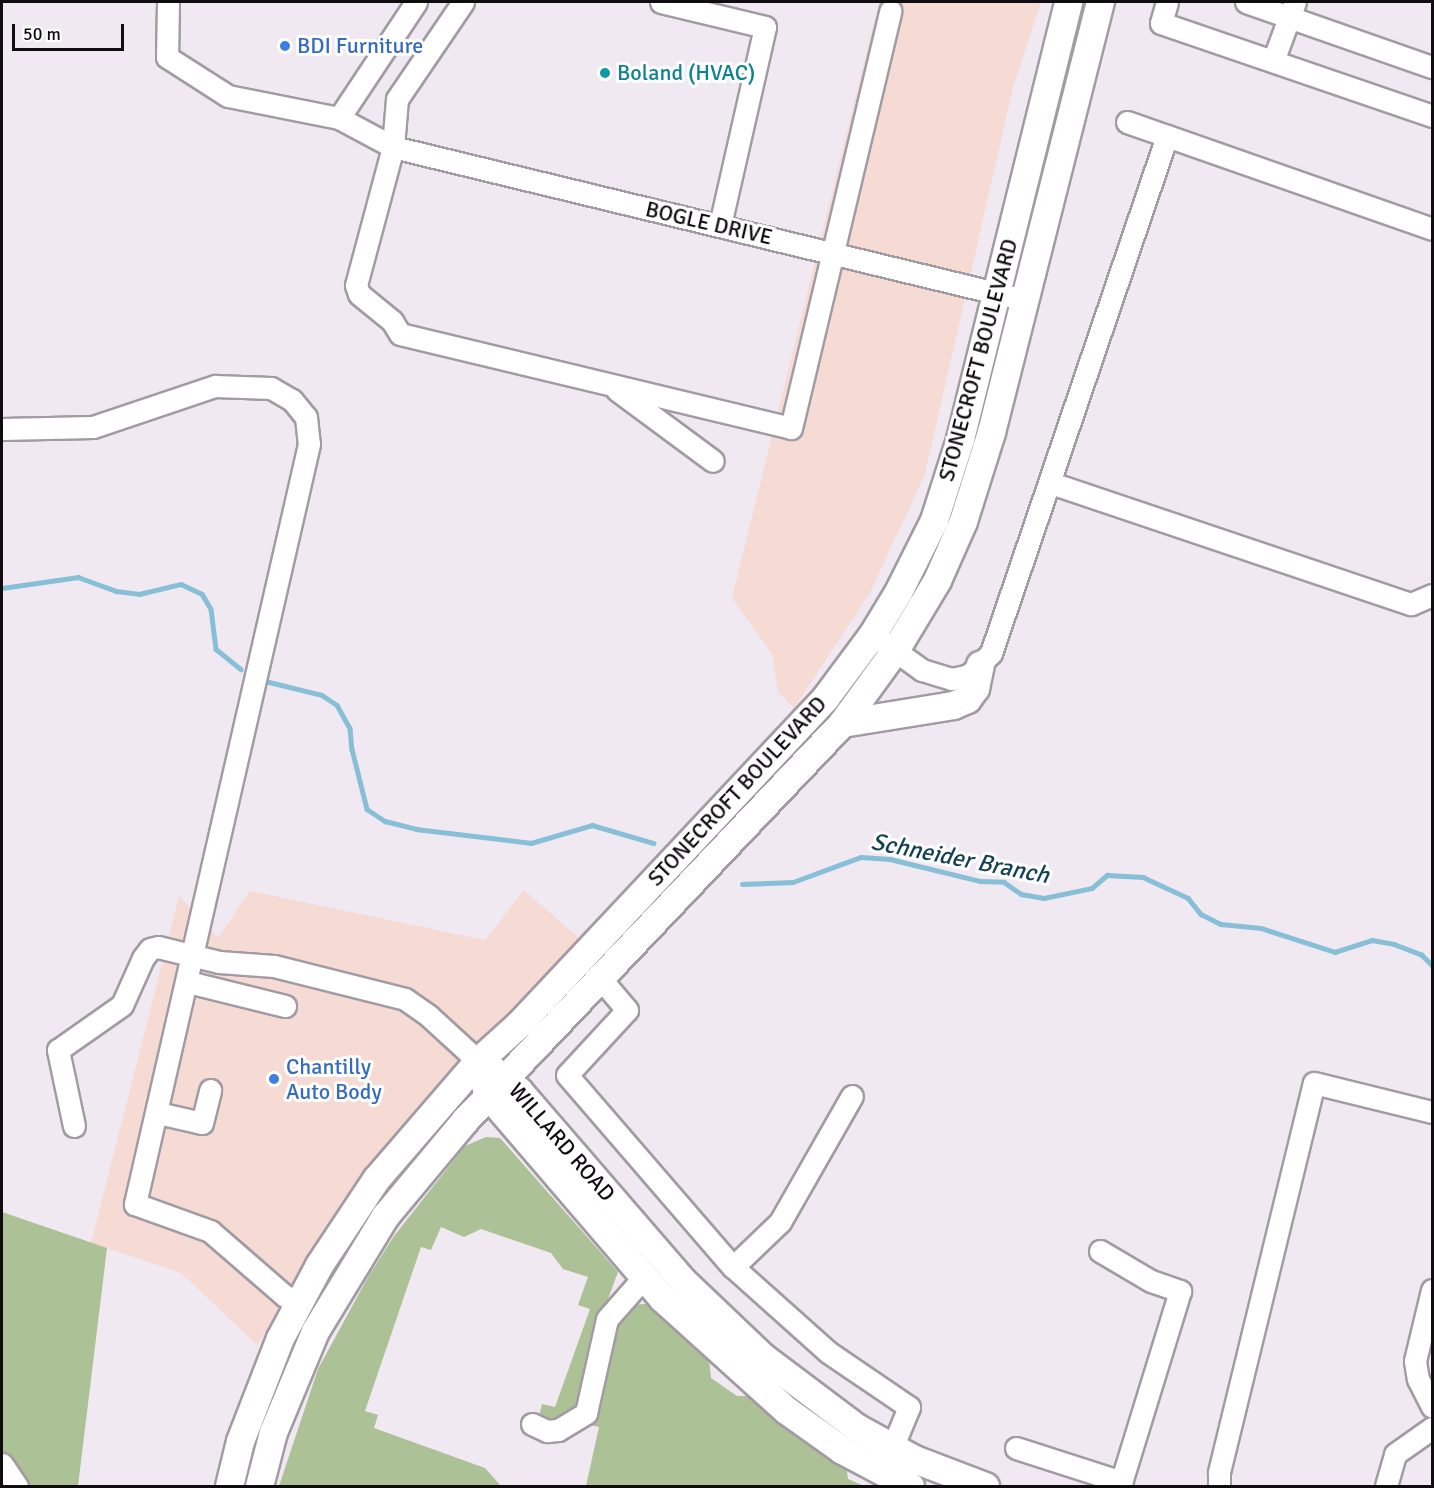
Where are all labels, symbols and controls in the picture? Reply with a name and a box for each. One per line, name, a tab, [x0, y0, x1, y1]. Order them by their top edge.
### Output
scale bar	[15, 12, 128, 50]
text: 50 m	[23, 23, 61, 45]
place label: BDI Furniture	[297, 33, 423, 59]
marker: BDI Furniture	[278, 39, 292, 53]
place label: Boland (HVAC)	[617, 60, 755, 86]
marker: Boland (HVAC)	[598, 66, 612, 80]
street label: BOGLE DRIVE	[643, 196, 775, 250]
street label: STONECROFT BOULEVARD	[933, 236, 1023, 484]
street label: STONECROFT BOULEVARD	[642, 691, 832, 891]
water label: Schneider Branch	[869, 828, 1051, 890]
place label: Chantilly Auto Body	[286, 1053, 382, 1104]
marker: Chantilly Auto Body	[267, 1072, 281, 1086]
street label: WILLARD ROAD	[503, 1077, 621, 1207]

